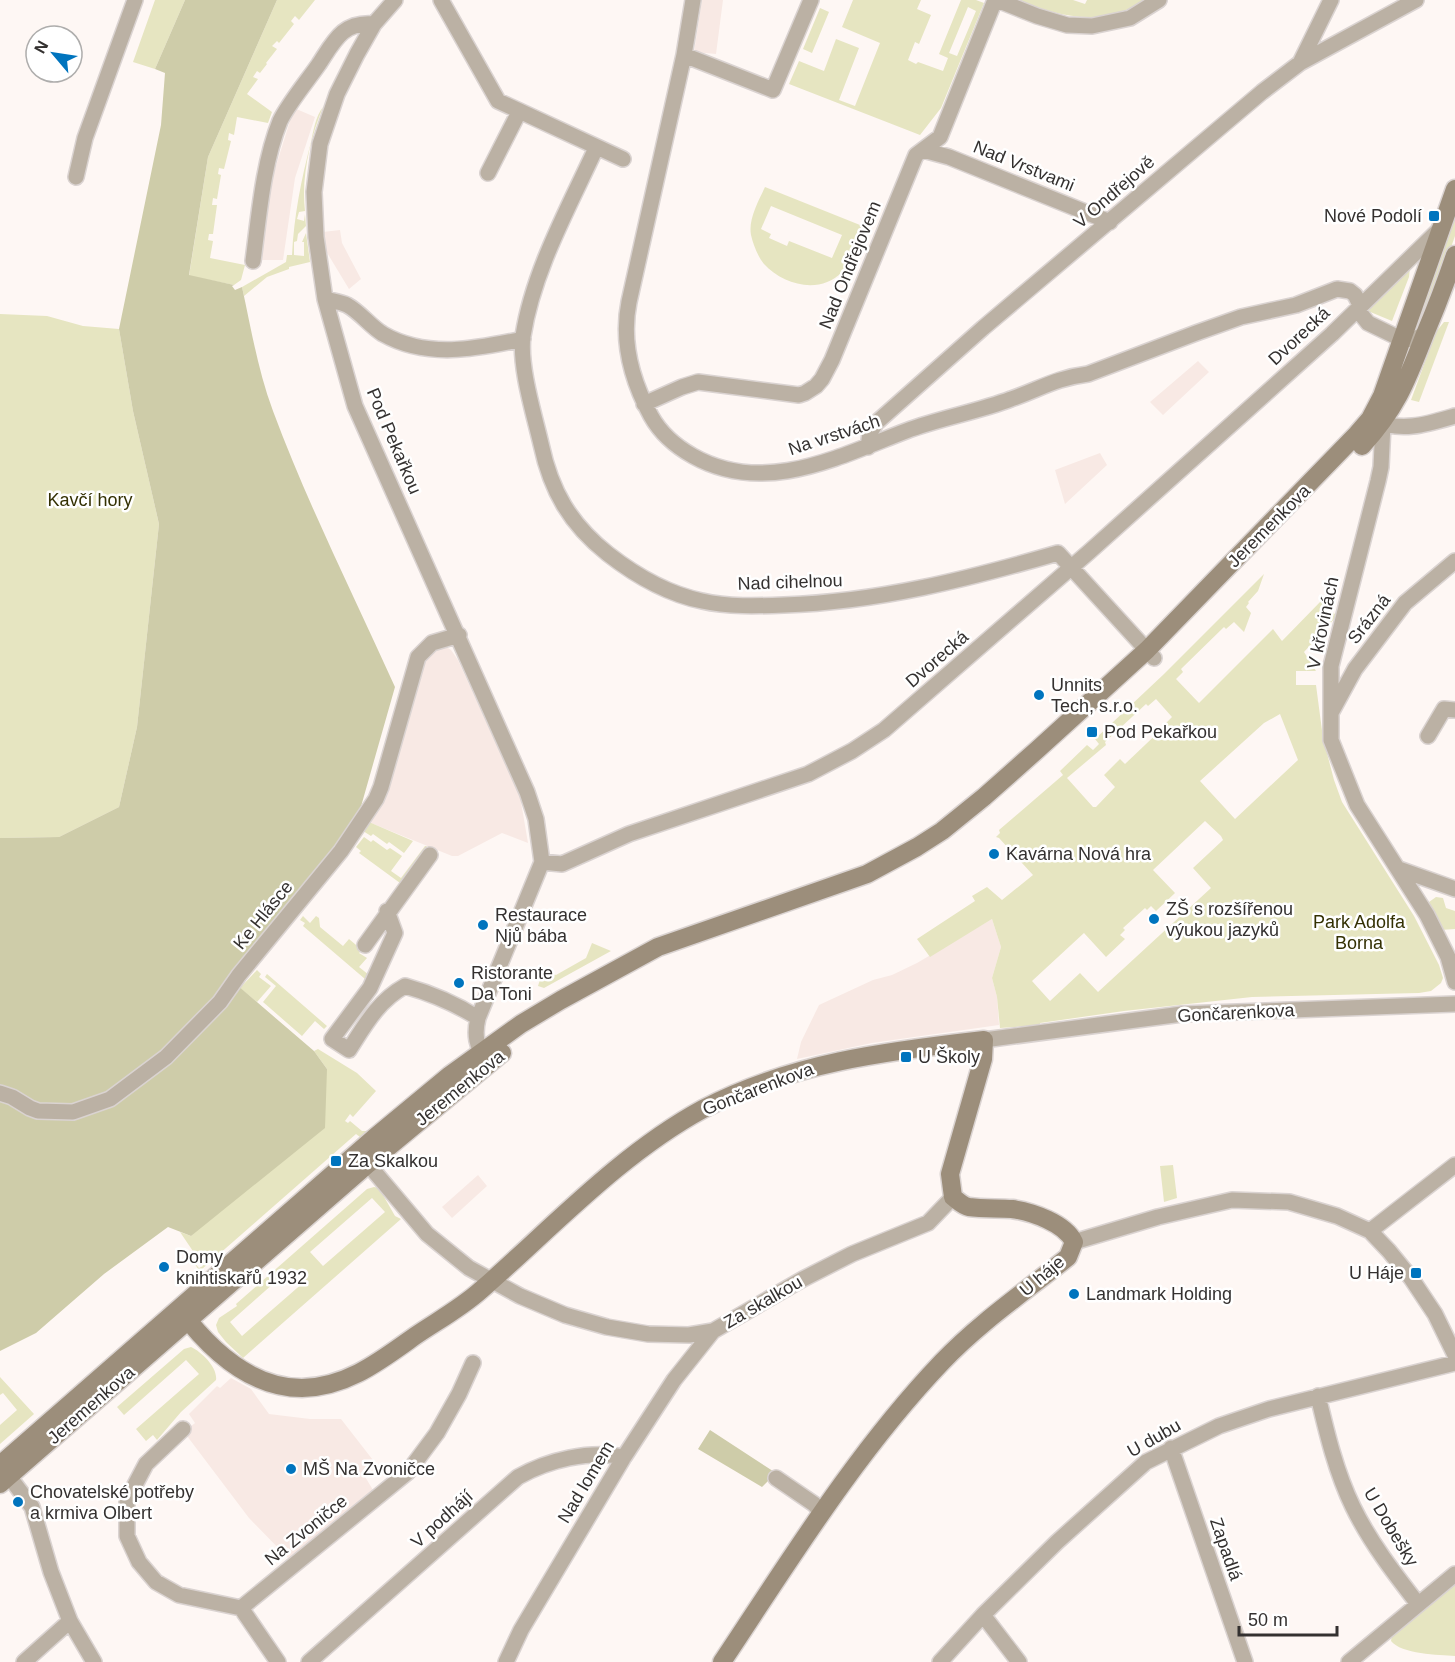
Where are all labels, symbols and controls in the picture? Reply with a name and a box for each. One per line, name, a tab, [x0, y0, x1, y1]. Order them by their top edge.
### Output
north arrow	[24, 24, 84, 84]
text: N	[31, 38, 52, 56]
street label: Nad Vrstvami	[970, 137, 1078, 195]
street label: V Ondřejově	[1070, 152, 1158, 232]
street label: Nad Ondřejovem	[815, 198, 885, 332]
place label: Nové Podolí	[1324, 206, 1422, 226]
marker: Nové Podolí	[1427, 209, 1441, 223]
street label: Dvorecká	[1264, 302, 1334, 369]
street label: Pod Pekařkou	[363, 385, 425, 497]
street label: Na vrstvách	[786, 411, 882, 459]
street label: Jeremenkova	[1224, 480, 1315, 571]
park label: Kavčí hory	[47, 490, 133, 510]
street label: Nad cihelnou	[737, 570, 843, 594]
street label: V křovinách	[1303, 575, 1343, 671]
street label: Srázná	[1344, 590, 1395, 648]
street label: Dvorecká	[902, 626, 973, 691]
place label: Unnits Tech, s.r.o.	[1051, 675, 1138, 716]
marker: Unnits Tech, s.r.o.	[1032, 688, 1046, 702]
place label: Pod Pekařkou	[1104, 722, 1217, 742]
marker: Pod Pekařkou	[1085, 725, 1099, 739]
place label: Kavárna Nová hra	[1006, 844, 1152, 864]
marker: Kavárna Nová hra	[987, 847, 1001, 861]
street label: Ke Hlásce	[229, 877, 297, 953]
place label: ZŠ s rozšířenou výukou jazyků	[1166, 898, 1293, 940]
place label: Restaurace Njů bába	[495, 905, 587, 946]
marker: ZŠ s rozšířenou výukou jazyků	[1147, 912, 1161, 926]
park label: Park Adolfa Borna	[1313, 912, 1406, 953]
marker: Restaurace Njů bába	[476, 918, 490, 932]
place label: Ristorante Da Toni	[471, 963, 553, 1004]
marker: Ristorante Da Toni	[452, 976, 466, 990]
street label: Gončarenkova	[1177, 1000, 1296, 1026]
street label: Jeremenkova	[412, 1046, 509, 1130]
place label: U Školy	[918, 1046, 980, 1067]
marker: U Školy	[899, 1050, 913, 1064]
street label: Gončarenkova	[700, 1058, 817, 1119]
place label: Za Skalkou	[348, 1151, 438, 1171]
marker: Za Skalkou	[329, 1154, 343, 1168]
place label: Domy knihtiskařů 1932	[176, 1247, 307, 1288]
street label: U háje	[1016, 1252, 1068, 1300]
marker: Domy knihtiskařů 1932	[157, 1260, 171, 1274]
place label: U Háje	[1349, 1263, 1404, 1283]
marker: U Háje	[1409, 1266, 1423, 1280]
street label: Za skalkou	[720, 1272, 806, 1332]
place label: Landmark Holding	[1086, 1284, 1232, 1304]
marker: Landmark Holding	[1067, 1287, 1081, 1301]
street label: Jeremenkova	[44, 1361, 139, 1448]
street label: U dubu	[1124, 1415, 1184, 1461]
street label: Nad lomem	[554, 1437, 618, 1527]
place label: MŠ Na Zvoničce	[303, 1458, 435, 1479]
marker: MŠ Na Zvoničce	[284, 1462, 298, 1476]
place label: Chovatelské potřeby a krmiva Olbert	[30, 1482, 194, 1523]
street label: U Dobešky	[1360, 1484, 1422, 1570]
street label: V podhájí	[407, 1486, 477, 1552]
street label: Na Zvoničce	[261, 1491, 351, 1569]
marker: Chovatelské potřeby a krmiva Olbert	[11, 1495, 25, 1509]
street label: Zapadlá	[1206, 1515, 1246, 1584]
scale bar	[1239, 1599, 1336, 1637]
text: 50 m	[1248, 1610, 1288, 1630]

